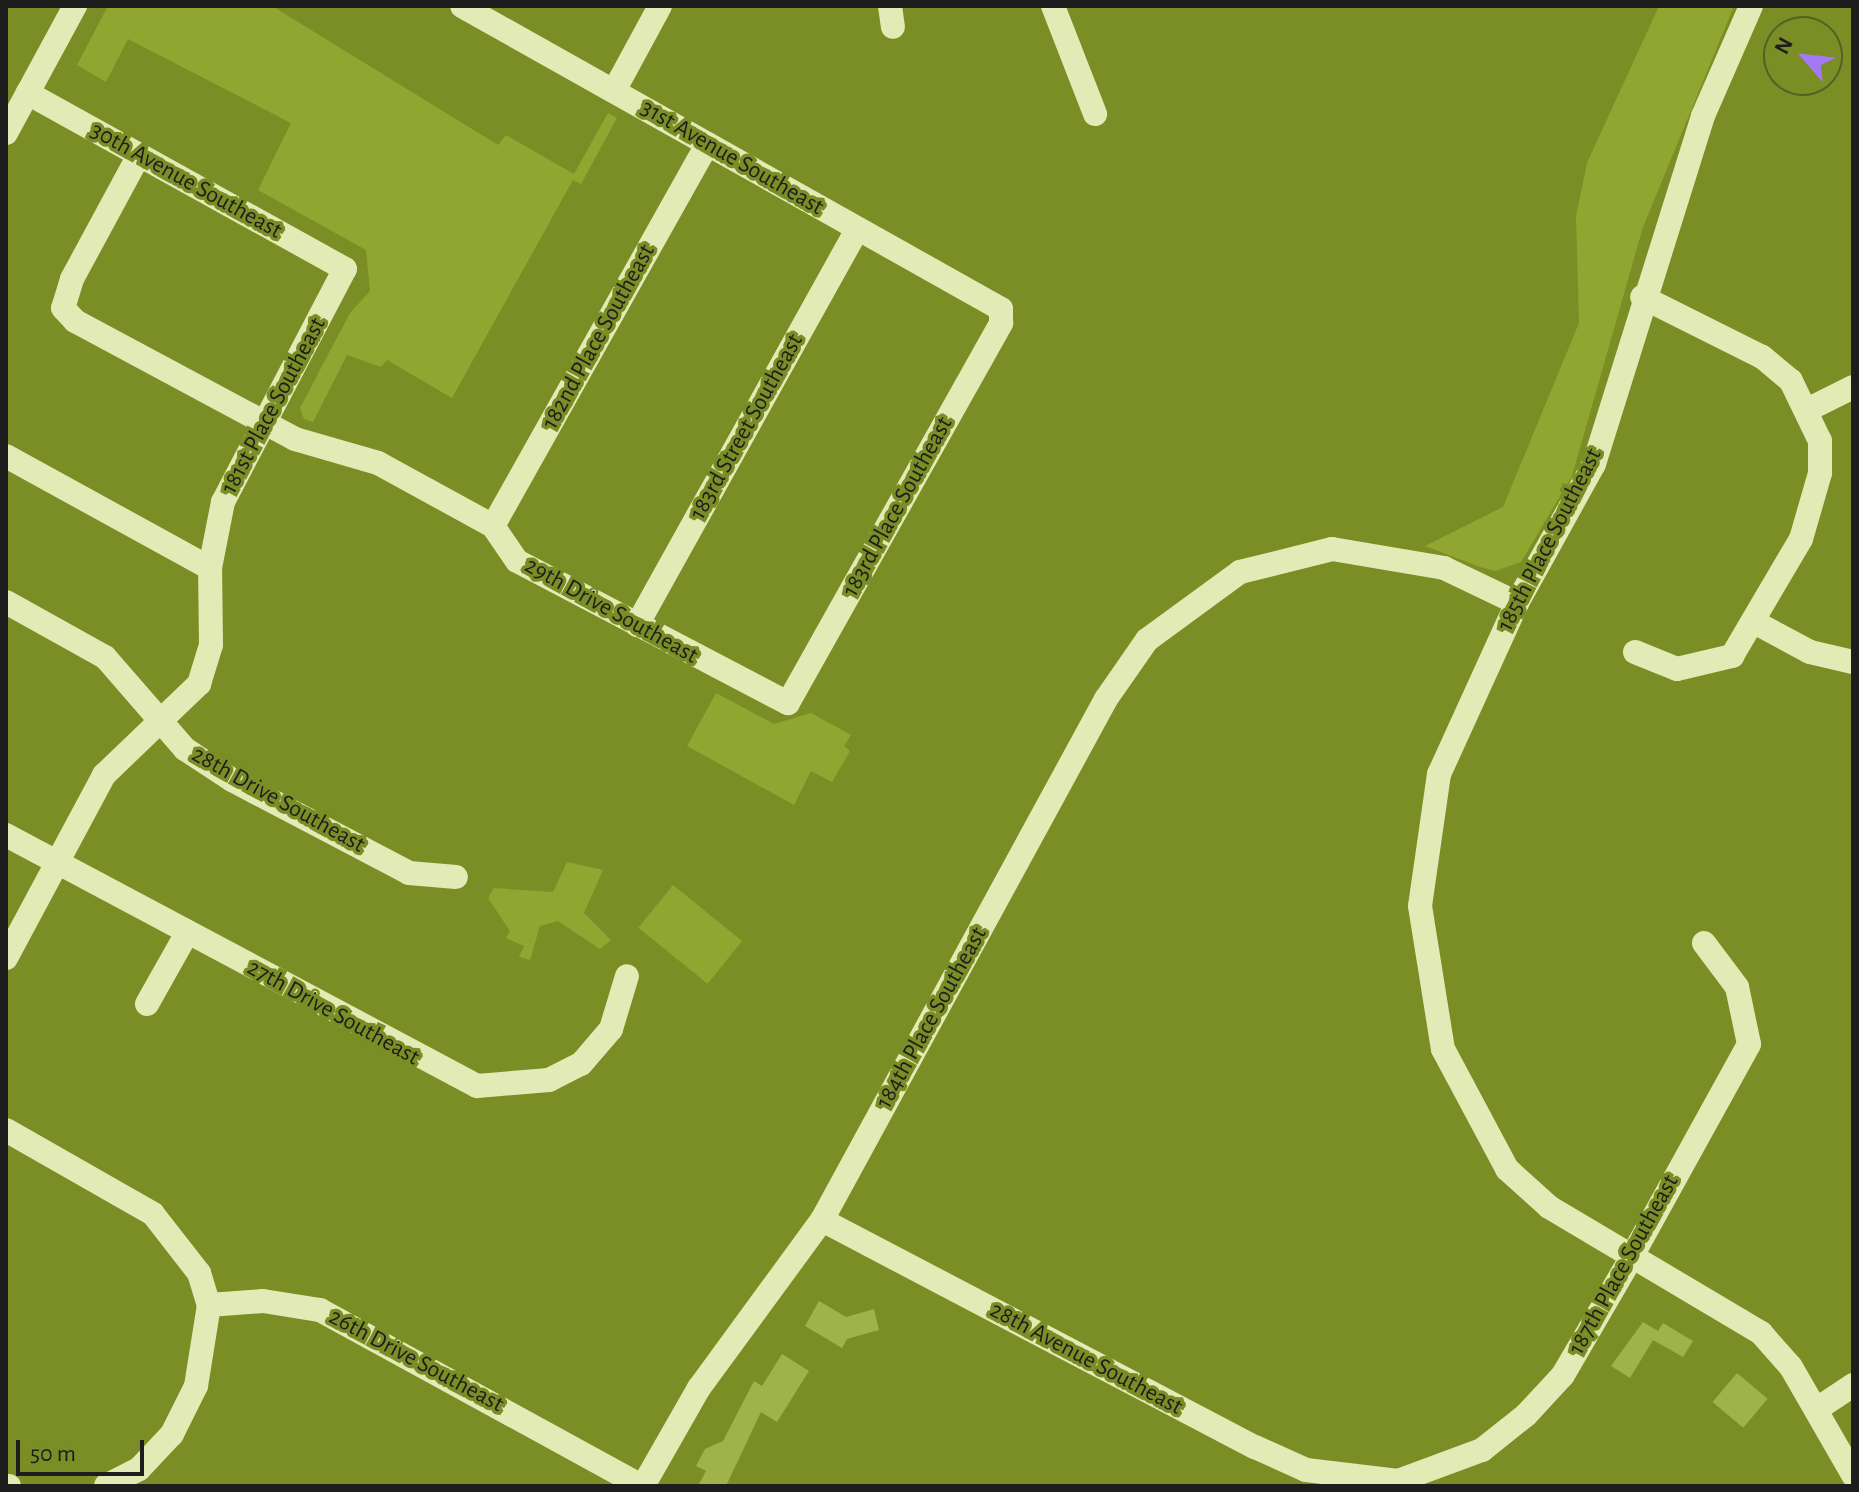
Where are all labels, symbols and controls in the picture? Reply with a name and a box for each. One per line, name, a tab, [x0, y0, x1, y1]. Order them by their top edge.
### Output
north arrow	[1763, 16, 1843, 96]
text: N	[1770, 34, 1797, 58]
street label: 31st Avenue Southeast	[635, 94, 829, 222]
street label: 30th Avenue Southeast	[85, 116, 287, 246]
street label: 182nd Place Southeast	[536, 240, 662, 434]
street label: 181st Place Southeast	[215, 313, 333, 499]
street label: 183rd Street Southeast	[684, 329, 810, 525]
street label: 183rd Place Southeast	[837, 412, 959, 602]
street label: 185th Place Southeast	[1491, 444, 1609, 636]
street label: 29th Drive Southeast	[519, 551, 703, 671]
street label: 28th Drive Southeast	[186, 740, 370, 860]
street label: 184th Place Southeast	[870, 922, 994, 1114]
street label: 27th Drive Southeast	[242, 954, 424, 1072]
street label: 187th Place Southeast	[1563, 1170, 1685, 1360]
street label: 28th Avenue Southeast	[985, 1296, 1187, 1422]
street label: 26th Drive Southeast	[324, 1303, 508, 1419]
scale bar	[20, 1424, 148, 1474]
text: 50 m	[30, 1442, 76, 1466]

